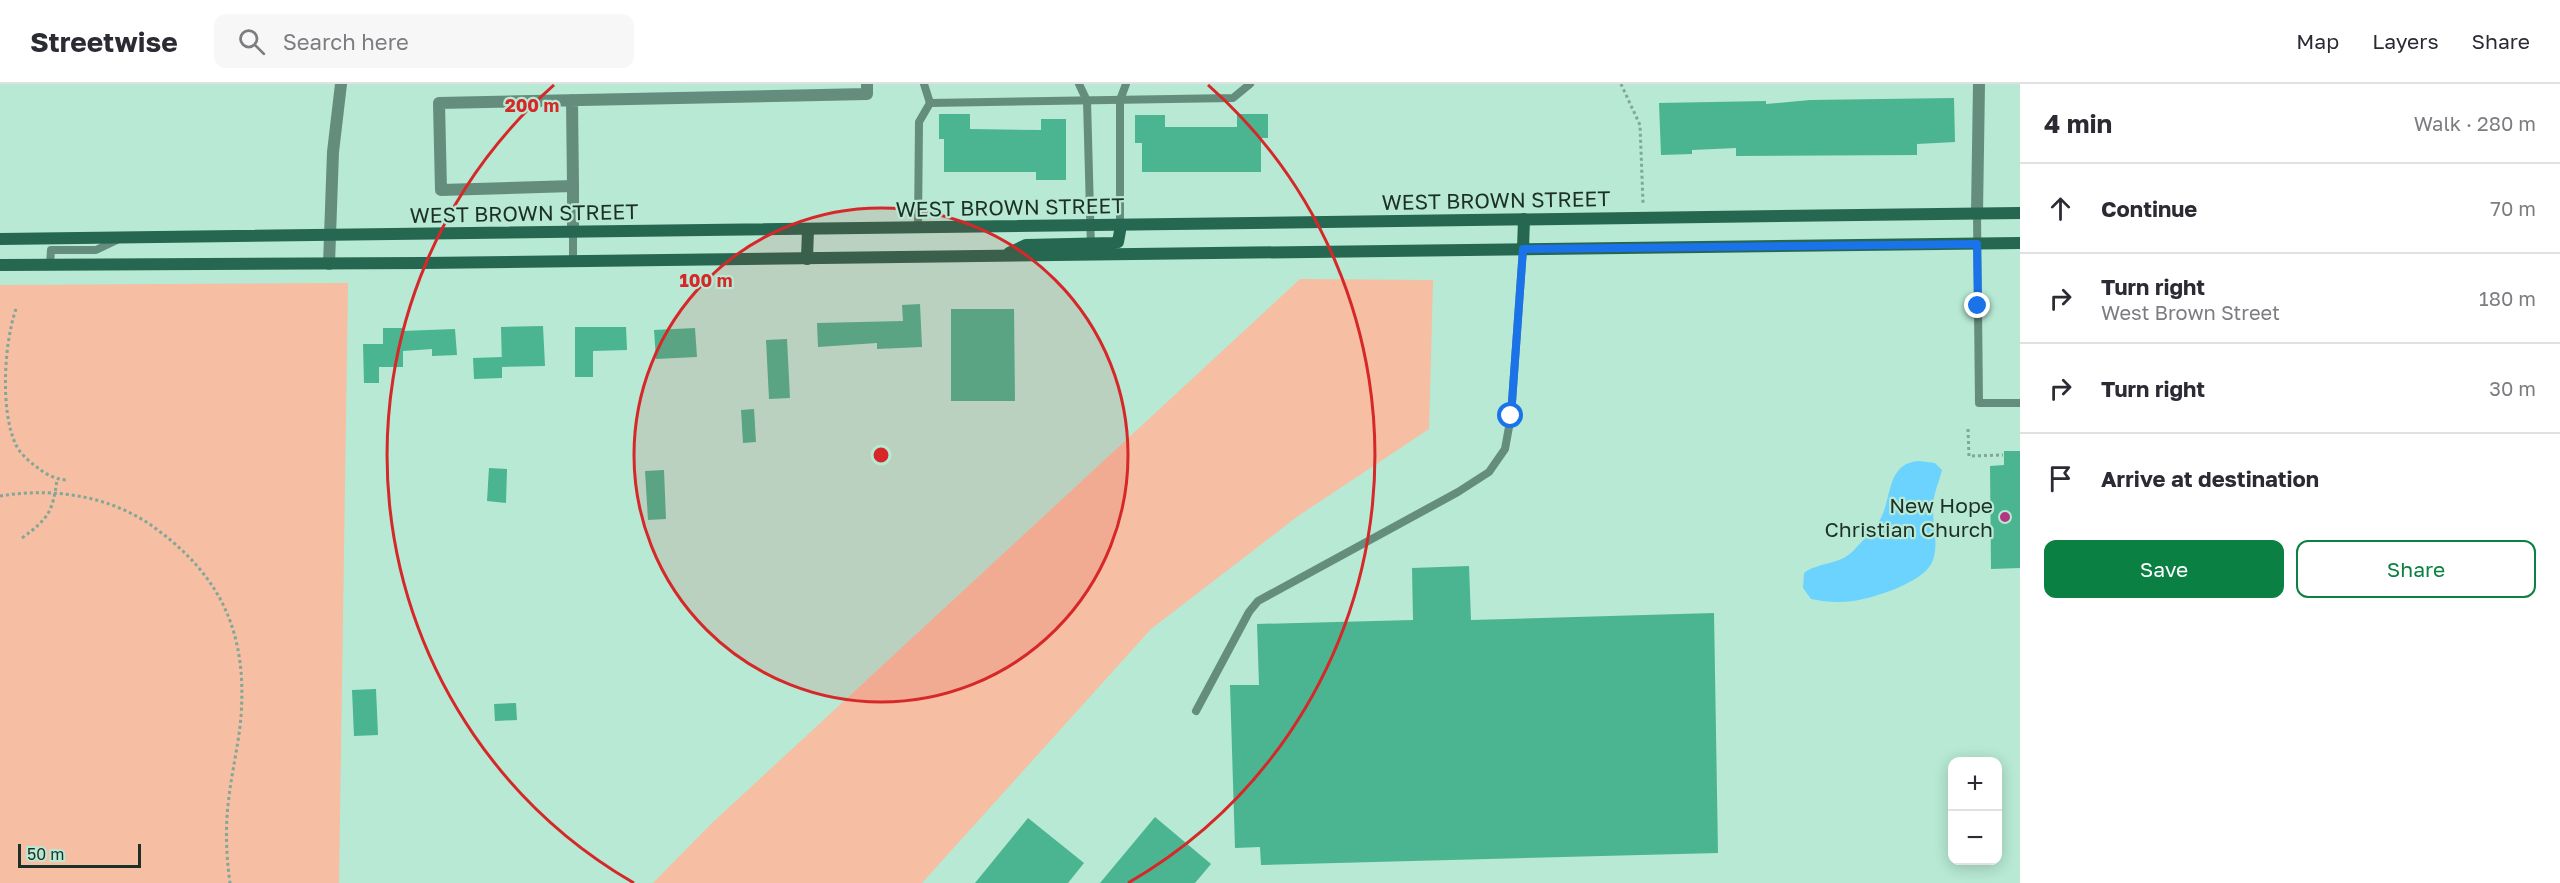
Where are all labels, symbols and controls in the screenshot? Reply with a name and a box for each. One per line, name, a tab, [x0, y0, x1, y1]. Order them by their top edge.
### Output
search box	[214, 14, 634, 68]
text: Streetwise	[30, 25, 178, 58]
icon: search	[235, 25, 268, 58]
text: Search here	[283, 28, 409, 55]
text: Map	[2296, 28, 2339, 54]
text: Layers	[2372, 28, 2439, 54]
text: Share	[2472, 28, 2530, 54]
text: 200 m	[505, 94, 559, 116]
text: 4 min	[2044, 108, 2112, 139]
text: Walk · 280 m	[2414, 111, 2536, 135]
street label: WEST BROWN STREET	[1381, 185, 1611, 215]
street label: WEST BROWN STREET	[895, 192, 1125, 222]
icon: ahead	[2044, 192, 2077, 225]
text: Continue	[2101, 195, 2197, 222]
text: 70 m	[2490, 196, 2536, 220]
street label: WEST BROWN STREET	[409, 198, 639, 228]
text: 100 m	[680, 269, 732, 291]
text: Turn right	[2101, 273, 2205, 300]
icon: right	[2044, 282, 2077, 315]
text: 180 m	[2479, 286, 2536, 310]
route end	[1964, 292, 1990, 318]
text: West Brown Street	[2101, 300, 2280, 324]
icon: right	[2044, 372, 2077, 405]
text: Turn right	[2101, 375, 2205, 402]
text: 30 m	[2489, 376, 2536, 400]
route start	[1497, 402, 1523, 428]
centre of rings	[871, 445, 891, 465]
icon: arrive	[2044, 462, 2077, 495]
text: Arrive at destination	[2101, 465, 2319, 492]
place label: New Hope Christian Church	[1825, 492, 1993, 542]
marker: New Hope Christian Church	[1998, 510, 2012, 524]
button: Save	[2044, 540, 2284, 598]
button: Share	[2296, 540, 2536, 598]
map controls	[1948, 757, 2002, 865]
button: +	[1948, 757, 2002, 811]
button: −	[1948, 811, 2002, 865]
scale bar	[18, 841, 141, 868]
text: 50 m	[27, 844, 64, 864]

